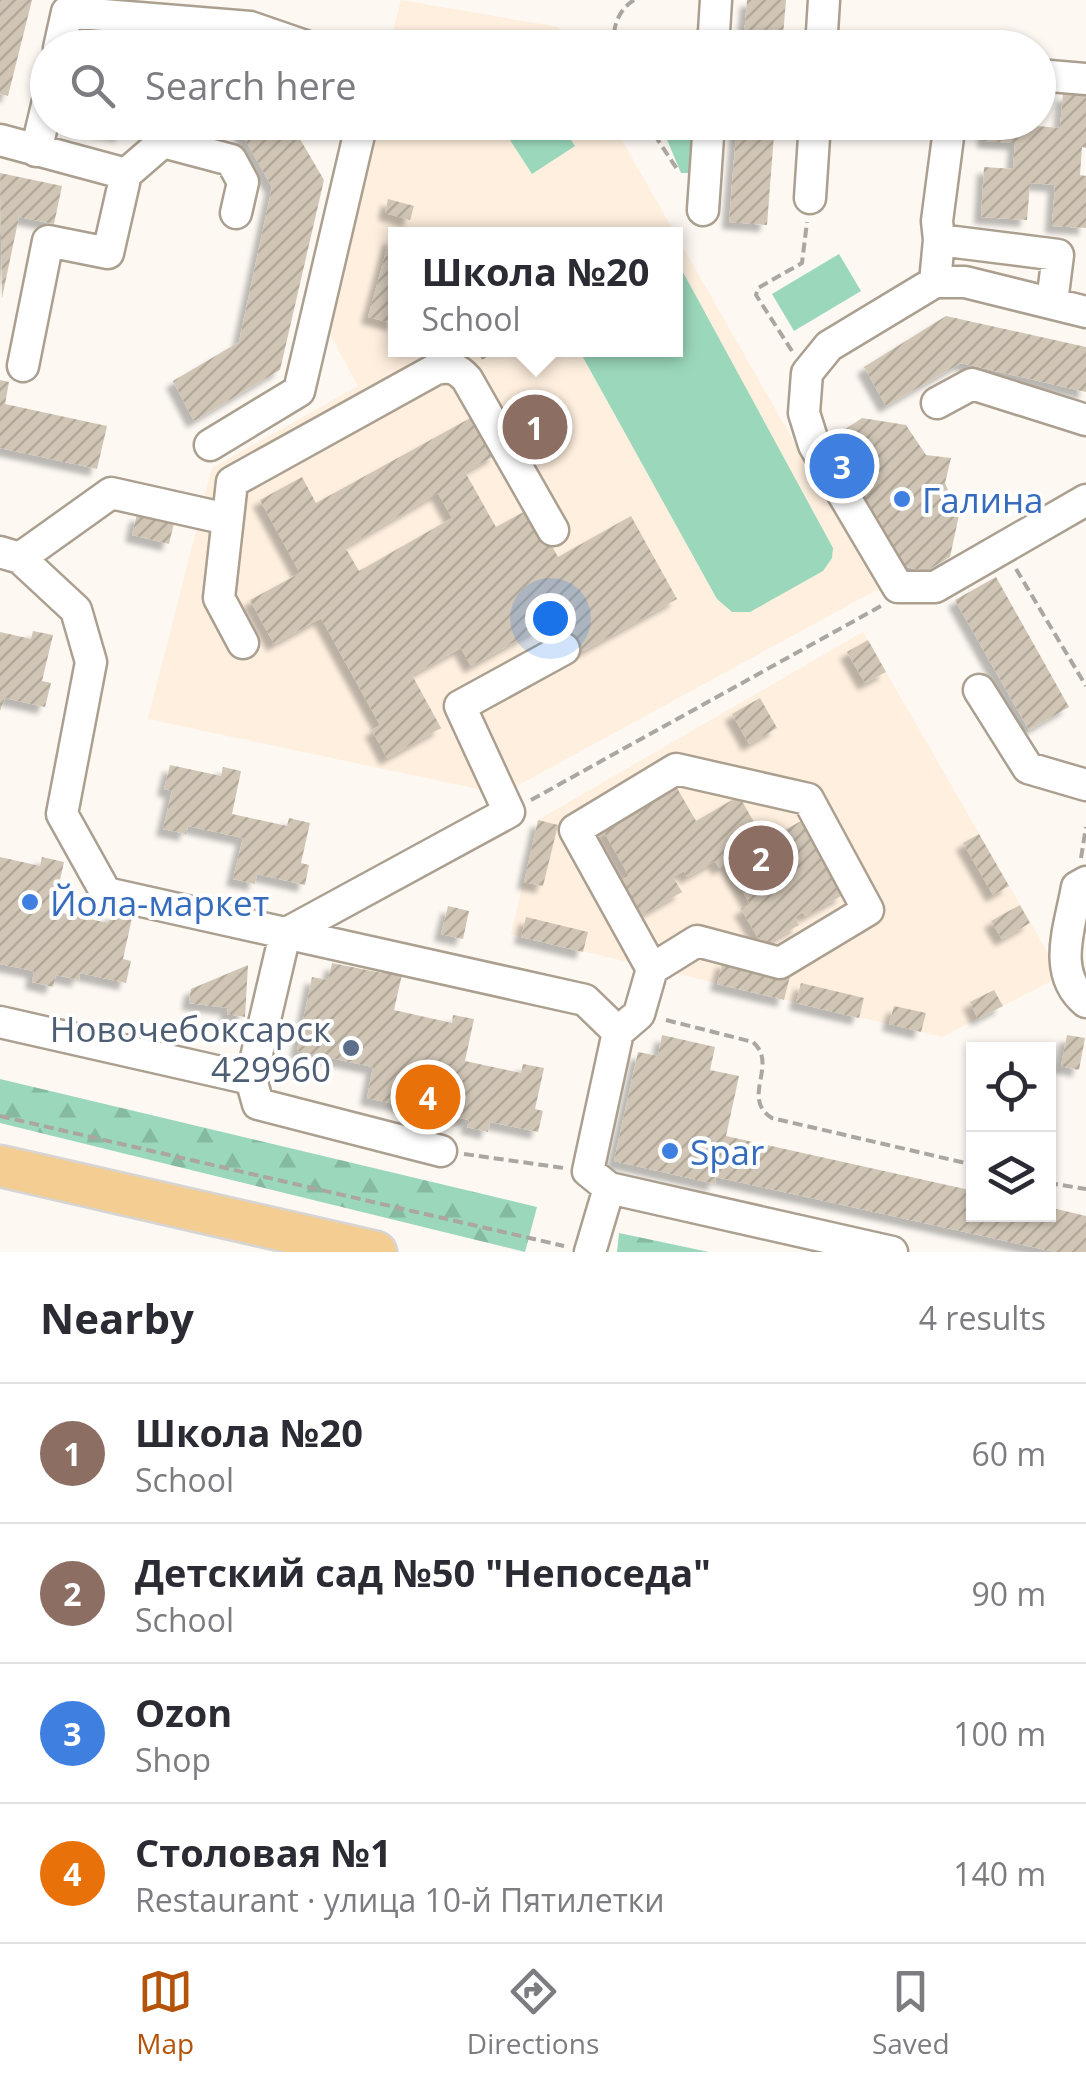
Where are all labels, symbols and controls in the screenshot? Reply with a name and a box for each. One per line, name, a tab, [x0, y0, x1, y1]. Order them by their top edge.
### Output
search box	[30, 30, 1056, 140]
icon: search	[65, 58, 120, 113]
text: Search here	[145, 59, 357, 111]
popup	[388, 227, 683, 357]
text: Школа №20	[422, 245, 649, 297]
text: School	[422, 297, 521, 340]
pin: 1	[502, 390, 568, 464]
pin: 3	[810, 428, 874, 504]
place label: Галина	[922, 476, 1044, 523]
marker: Галина	[891, 488, 913, 510]
your location	[525, 593, 576, 644]
pin: 2	[728, 820, 794, 896]
place label: Йола-маркет	[50, 879, 269, 926]
marker: Йола-маркет	[19, 891, 41, 913]
place label: Новочебоксарск 429960	[50, 1005, 331, 1092]
marker: Новочебоксарск 429960	[340, 1037, 362, 1059]
map controls	[966, 1042, 1056, 1222]
button: locate	[966, 1042, 1056, 1132]
pin: 4	[396, 1060, 460, 1134]
place label: Spar	[690, 1128, 764, 1175]
button: layers	[966, 1132, 1056, 1222]
marker: Spar	[659, 1140, 681, 1162]
text: Nearby	[40, 1289, 194, 1346]
text: 4 results	[919, 1296, 1046, 1339]
text: Школа №20	[135, 1406, 363, 1458]
text: 1	[63, 1432, 82, 1475]
text: 60 m	[971, 1432, 1046, 1475]
text: School	[135, 1458, 234, 1501]
text: Детский сад №50 "Непоседа"	[135, 1546, 711, 1598]
text: 2	[63, 1572, 82, 1615]
text: 90 m	[971, 1572, 1046, 1615]
text: School	[135, 1598, 234, 1641]
text: Ozon	[135, 1686, 232, 1738]
text: 3	[63, 1712, 82, 1755]
text: 100 m	[953, 1712, 1046, 1755]
text: Shop	[135, 1738, 211, 1781]
text: Столовая №1	[135, 1826, 392, 1878]
text: 4	[63, 1852, 82, 1895]
text: 140 m	[953, 1852, 1046, 1895]
text: Restaurant · улица 10-й Пятилетки	[135, 1878, 665, 1921]
tab: Map	[136, 1964, 194, 2062]
tab: Directions	[467, 1964, 599, 2062]
tab: Saved	[872, 1964, 950, 2062]

